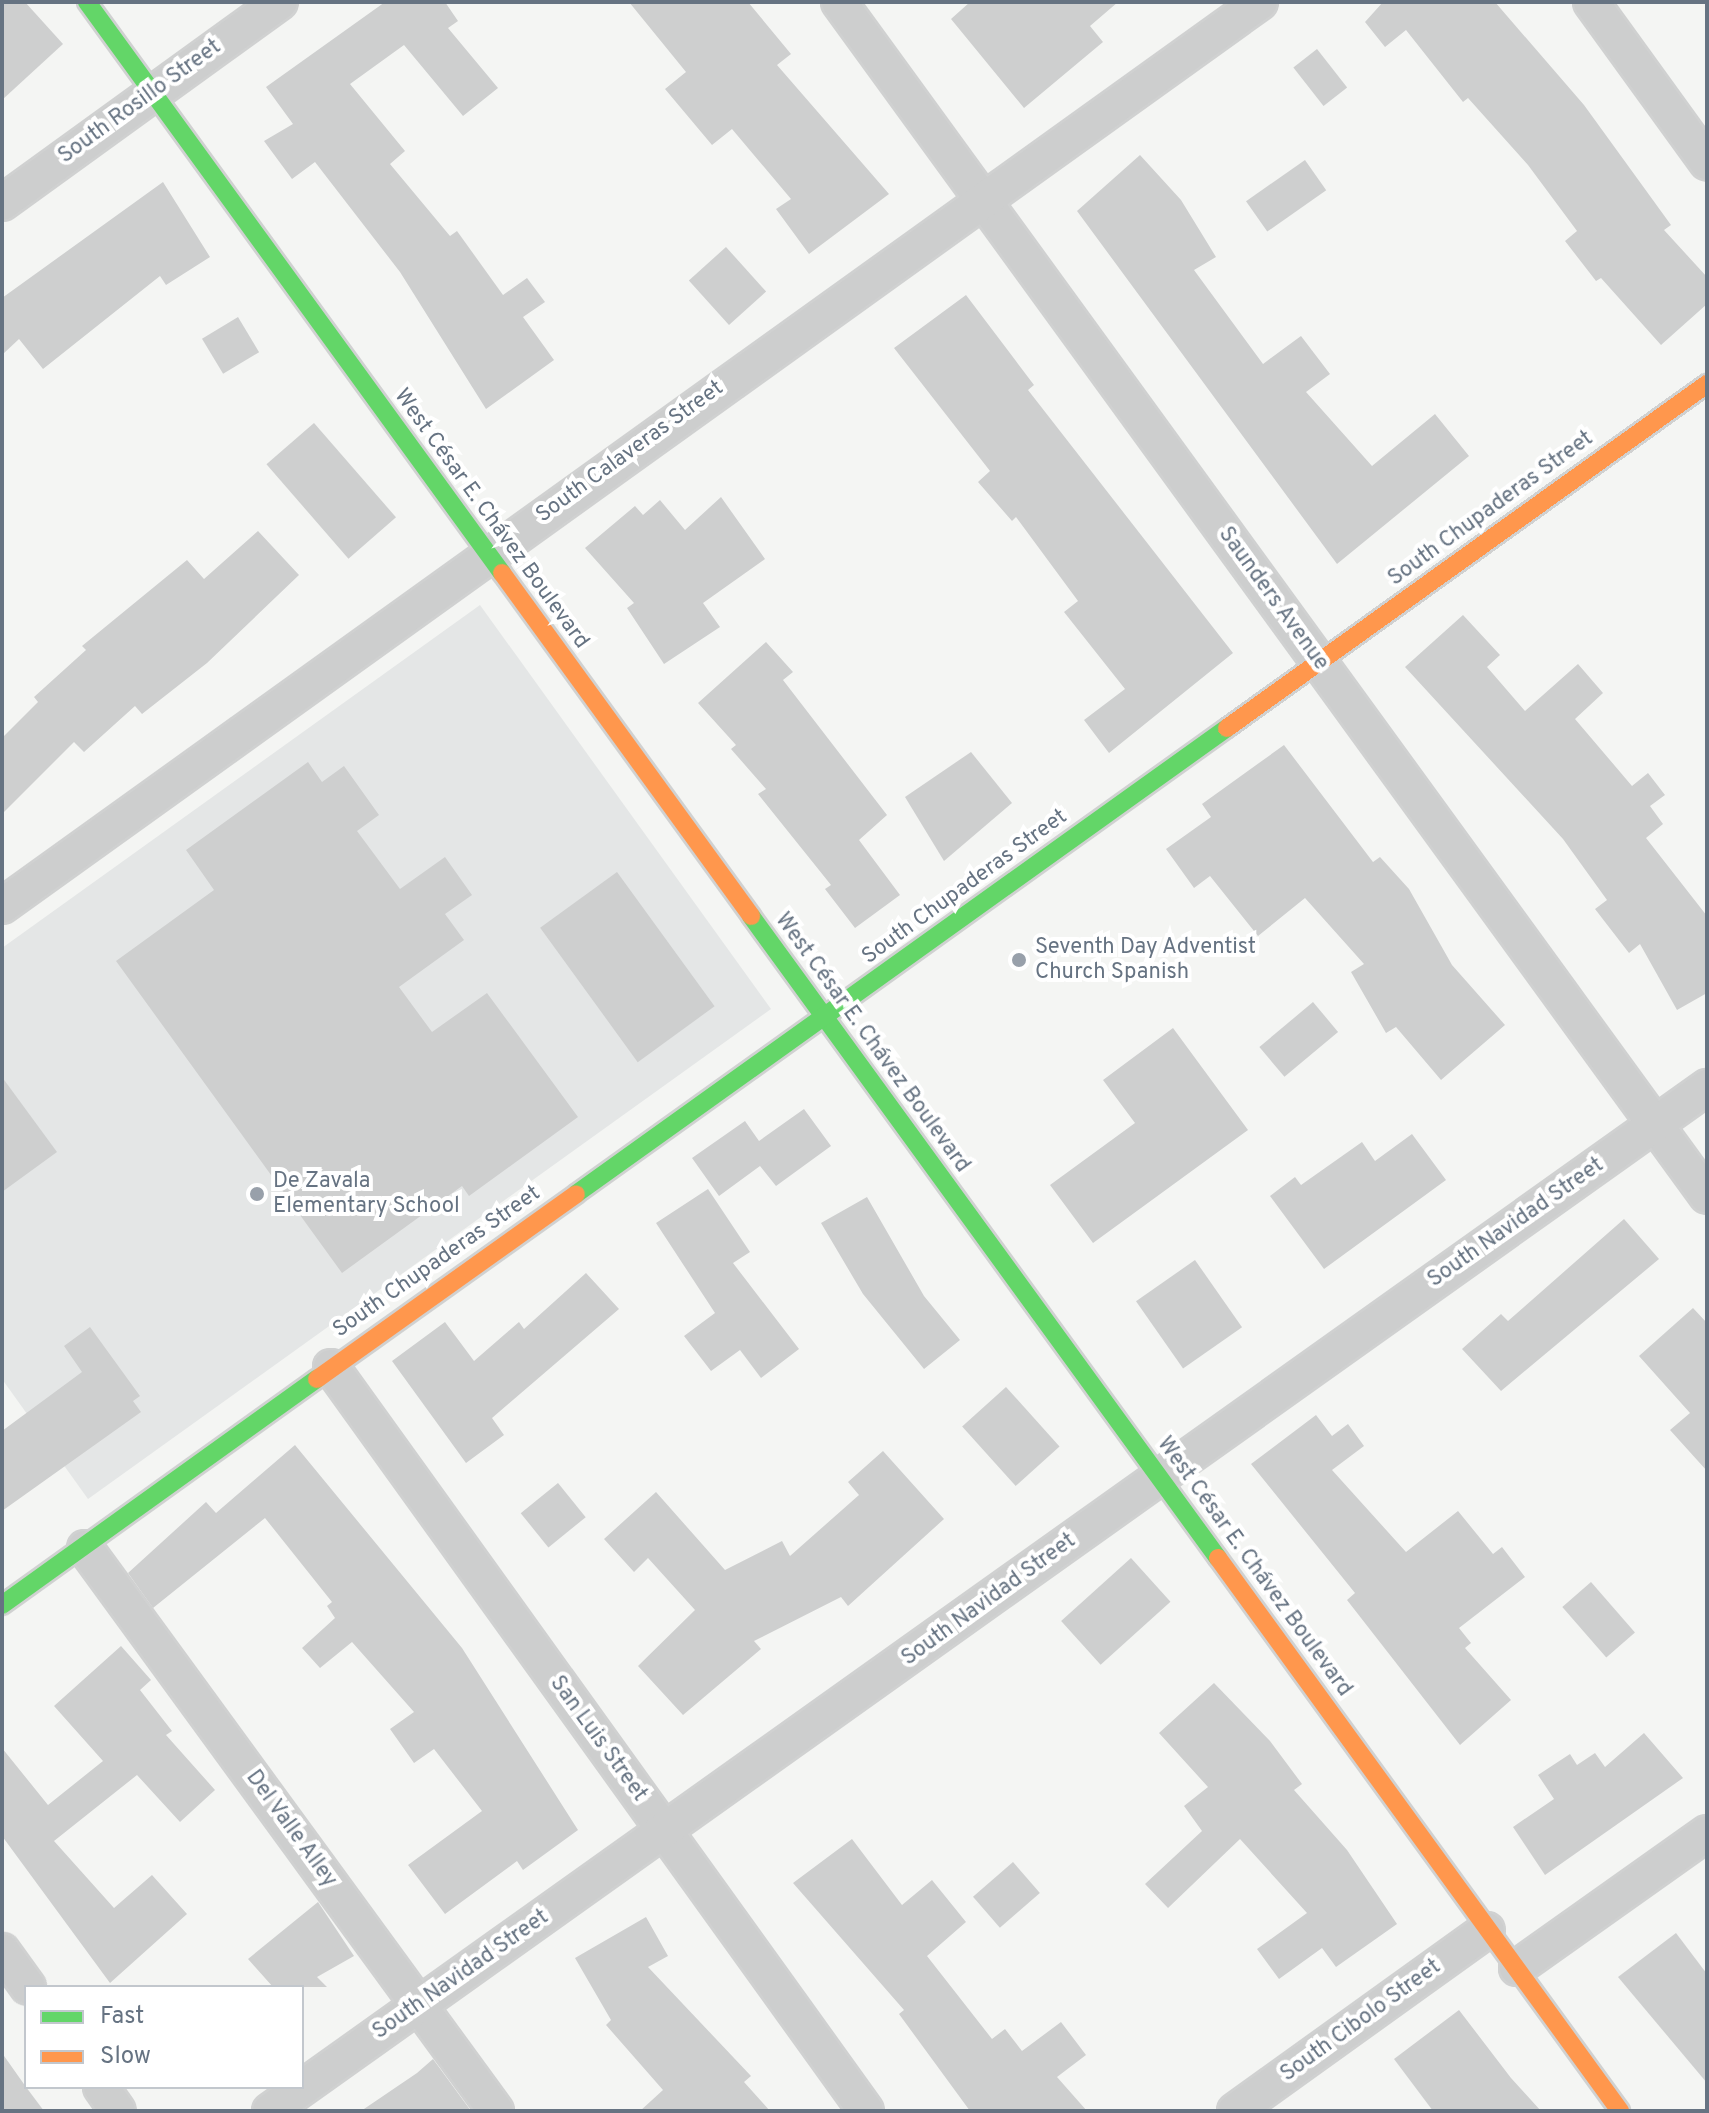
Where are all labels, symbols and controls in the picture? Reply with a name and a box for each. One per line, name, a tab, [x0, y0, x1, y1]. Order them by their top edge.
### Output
street label: South Rosillo Street	[54, 34, 226, 170]
street label: South Calaveras Street	[531, 375, 729, 529]
street label: West César E. Chávez Boulevard	[388, 384, 594, 654]
street label: South Chupaderas Street	[1383, 426, 1599, 592]
street label: Saunders Avenue	[1212, 522, 1334, 676]
street label: South Chupaderas Street	[857, 804, 1073, 970]
street label: West César E. Chávez Boulevard	[769, 908, 975, 1178]
place label: Seventh Day Adventist Church Spanish	[1035, 934, 1257, 986]
marker: Seventh Day Adventist Church Spanish	[1010, 951, 1028, 969]
street label: South Navidad Street	[1423, 1152, 1609, 1294]
place label: De Zavala Elementary School	[273, 1168, 460, 1220]
street label: South Chupaderas Street	[328, 1180, 546, 1344]
marker: De Zavala Elementary School	[248, 1185, 266, 1203]
street label: West César E. Chávez Boulevard	[1151, 1432, 1357, 1702]
street label: South Navidad Street	[897, 1528, 1081, 1672]
street label: San Luis Street	[544, 1671, 652, 1807]
street label: Del Valle Alley	[239, 1765, 343, 1893]
street label: South Navidad Street	[368, 1904, 554, 2046]
street label: South Cibolo Street	[1276, 1954, 1446, 2088]
legend	[24, 1985, 304, 2089]
text: Fast	[100, 2002, 144, 2032]
text: Slow	[100, 2042, 151, 2072]

